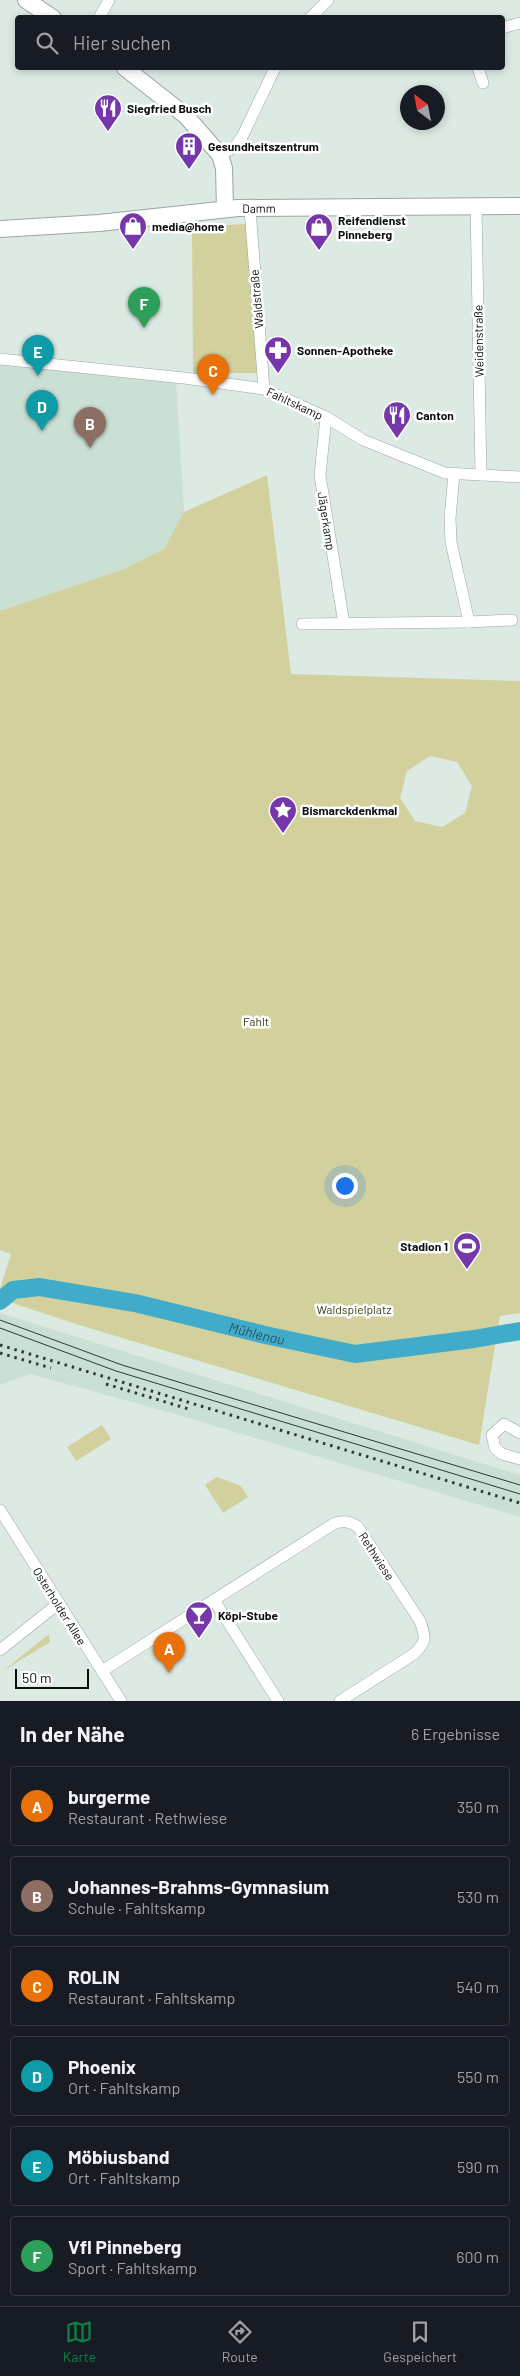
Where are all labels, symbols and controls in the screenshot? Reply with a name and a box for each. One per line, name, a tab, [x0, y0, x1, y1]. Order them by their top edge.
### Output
search box	[15, 15, 505, 70]
icon: search	[33, 29, 61, 57]
text: Hier suchen	[73, 31, 171, 54]
north arrow	[400, 85, 445, 130]
restaurant icon: Siegfried Busch	[93, 93, 123, 132]
place label: Siegfried Busch	[127, 101, 211, 115]
building icon: Gesundheitszentrum	[174, 131, 204, 170]
place label: Gesundheitszentrum	[208, 139, 319, 153]
street label: Damm	[242, 201, 276, 215]
shop icon: media@home	[118, 211, 148, 250]
shop icon: Reifendienst Pinneberg	[304, 212, 334, 251]
place label: Reifendienst Pinneberg	[338, 213, 406, 241]
place label: media@home	[152, 219, 225, 233]
street label: Waldstraße	[246, 269, 266, 329]
pin: F	[128, 287, 160, 328]
street label: Weidenstraße	[470, 305, 486, 377]
pin: E	[22, 335, 54, 376]
pharmacy icon: Sonnen-Apotheke	[263, 335, 293, 374]
place label: Sonnen-Apotheke	[297, 343, 394, 357]
pin: C	[197, 354, 229, 395]
street label: Fahltskamp	[265, 384, 325, 422]
pin: D	[26, 390, 58, 431]
restaurant icon: Canton	[382, 400, 412, 439]
pin: B	[74, 407, 106, 448]
place label: Canton	[416, 408, 454, 422]
street label: Jägerkamp	[315, 491, 339, 551]
place icon: Bismarckdenkmal	[268, 795, 298, 834]
place label: Bismarckdenkmal	[302, 803, 397, 817]
park label: Fahlt	[243, 1014, 269, 1028]
your location	[332, 1173, 358, 1199]
sports icon: Stadion 1	[452, 1231, 482, 1270]
place label: Stadion 1	[400, 1239, 448, 1253]
park label: Waldspielplatz	[316, 1302, 392, 1316]
water label: Mühlenau	[227, 1318, 286, 1347]
street label: Rethwiese	[356, 1529, 398, 1583]
street label: Osterholder Allee	[30, 1564, 90, 1648]
bar icon: Köpi-Stube	[184, 1600, 214, 1639]
place label: Köpi-Stube	[218, 1608, 278, 1622]
pin: A	[153, 1632, 185, 1673]
scale bar	[15, 1666, 89, 1689]
text: 50 m	[22, 1669, 51, 1686]
text: In der Nähe	[20, 1721, 125, 1746]
text: 6 Ergebnisse	[411, 1724, 500, 1743]
text: burgerme	[68, 1785, 150, 1808]
text: A	[32, 1797, 42, 1816]
text: 350 m	[457, 1797, 499, 1816]
text: Restaurant · Rethwiese	[68, 1808, 227, 1827]
text: Johannes-Brahms-Gymnasium	[68, 1875, 329, 1898]
text: B	[32, 1887, 42, 1906]
text: 530 m	[457, 1887, 499, 1906]
text: Schule · Fahltskamp	[68, 1898, 206, 1917]
text: ROLIN	[68, 1965, 120, 1988]
text: C	[32, 1977, 42, 1996]
text: 540 m	[456, 1977, 499, 1996]
text: Restaurant · Fahltskamp	[68, 1988, 235, 2007]
text: Phoenix	[68, 2055, 136, 2078]
text: D	[32, 2067, 42, 2086]
text: 550 m	[457, 2067, 499, 2086]
text: Ort · Fahltskamp	[68, 2078, 180, 2097]
text: Möbiusband	[68, 2145, 169, 2168]
text: E	[32, 2157, 42, 2176]
text: 590 m	[457, 2157, 499, 2176]
text: Ort · Fahltskamp	[68, 2168, 180, 2187]
text: Vfl Pinneberg	[68, 2235, 181, 2258]
text: F	[33, 2247, 41, 2266]
text: 600 m	[456, 2247, 499, 2266]
text: Sport · Fahltskamp	[68, 2258, 197, 2277]
tab: Karte	[63, 2318, 96, 2365]
tab: Route	[222, 2318, 258, 2365]
tab: Gespeichert	[383, 2318, 457, 2365]

